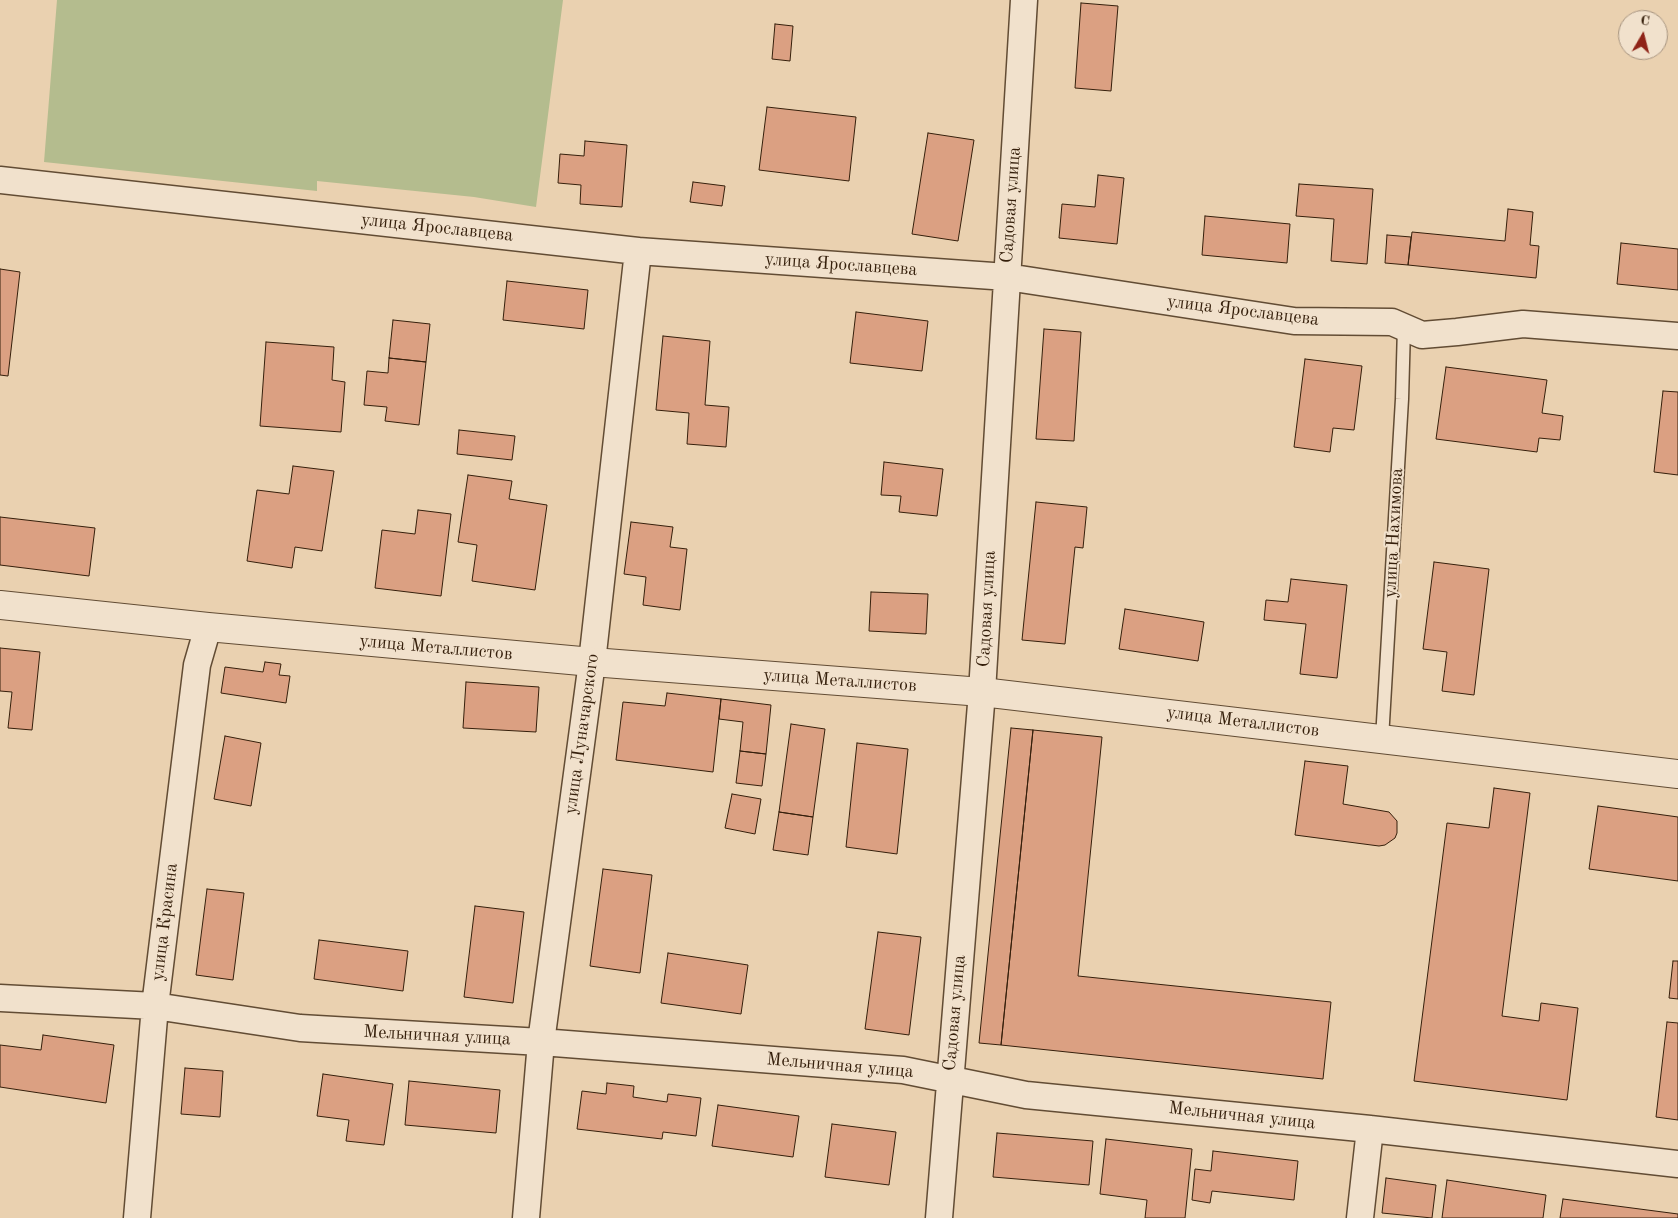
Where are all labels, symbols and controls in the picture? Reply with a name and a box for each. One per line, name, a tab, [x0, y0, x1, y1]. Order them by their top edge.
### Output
north arrow	[1618, 10, 1668, 60]
text: С	[1639, 14, 1651, 29]
street label: Садовая улица	[996, 146, 1026, 264]
street label: улица Ярославцева	[360, 209, 514, 247]
street label: улица Ярославцева	[764, 249, 918, 281]
street label: улица Ярославцева	[1166, 291, 1320, 331]
street label: улица Нахимова	[1380, 468, 1408, 598]
street label: Садовая улица	[973, 550, 1001, 668]
street label: улица Металлистов	[359, 631, 513, 665]
street label: улица Луначарского	[560, 652, 604, 816]
street label: улица Металлистов	[763, 665, 917, 697]
street label: улица Металлистов	[1165, 702, 1321, 742]
street label: улица Красина	[147, 862, 183, 982]
street label: Садовая улица	[939, 954, 971, 1072]
street label: Мельничная улица	[363, 1021, 511, 1051]
street label: Мельничная улица	[766, 1049, 914, 1083]
street label: Мельничная улица	[1167, 1098, 1317, 1134]

